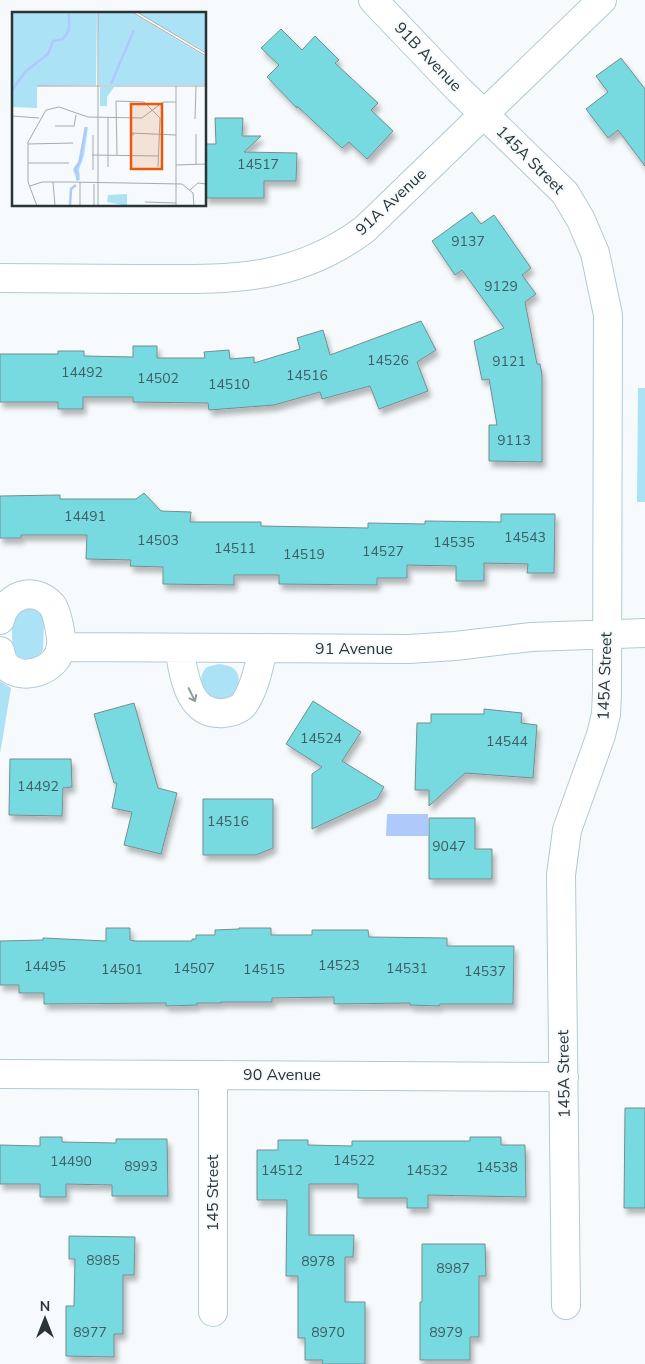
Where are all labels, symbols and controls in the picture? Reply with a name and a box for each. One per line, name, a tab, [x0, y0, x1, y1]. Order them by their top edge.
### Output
inset map	[12, 12, 206, 206]
street label: 91B Avenue	[389, 17, 467, 97]
street label: 145A Street	[491, 121, 569, 199]
house number: 14517	[237, 155, 279, 174]
street label: 91A Avenue	[351, 163, 431, 241]
house number: 9137	[451, 232, 485, 251]
house number: 9129	[484, 277, 518, 296]
house number: 14526	[367, 351, 409, 370]
house number: 9121	[492, 352, 526, 371]
house number: 14492	[61, 363, 103, 382]
house number: 14516	[286, 366, 328, 385]
house number: 14502	[137, 369, 179, 388]
house number: 14510	[208, 375, 250, 394]
house number: 9113	[497, 431, 531, 450]
house number: 14491	[64, 507, 106, 526]
house number: 14543	[504, 528, 546, 547]
house number: 14503	[137, 531, 179, 550]
house number: 14535	[433, 533, 475, 552]
house number: 14511	[214, 539, 256, 558]
house number: 14527	[362, 542, 404, 561]
house number: 14519	[283, 545, 325, 564]
street label: 145A Street	[592, 631, 618, 720]
street label: 91 Avenue	[315, 638, 393, 660]
one-way arrow	[187, 687, 197, 702]
house number: 14524	[300, 729, 342, 748]
house number: 14544	[486, 732, 528, 751]
house number: 14492	[17, 777, 59, 796]
house number: 14516	[207, 812, 249, 831]
house number: 9047	[432, 837, 466, 856]
house number: 14523	[318, 956, 360, 975]
house number: 14495	[24, 957, 66, 976]
house number: 14507	[173, 959, 215, 978]
house number: 14531	[386, 959, 428, 978]
house number: 14501	[101, 960, 143, 979]
house number: 14515	[243, 960, 285, 979]
house number: 14537	[464, 962, 506, 981]
street label: 145A Street	[552, 1029, 576, 1118]
street label: 90 Avenue	[243, 1064, 321, 1086]
house number: 14522	[333, 1151, 375, 1170]
house number: 14490	[50, 1152, 92, 1171]
street label: 145 Street	[202, 1154, 224, 1231]
house number: 8993	[124, 1157, 158, 1176]
house number: 14538	[476, 1158, 518, 1177]
house number: 14512	[261, 1161, 303, 1180]
house number: 14532	[406, 1161, 448, 1180]
house number: 8985	[86, 1251, 120, 1270]
house number: 8978	[301, 1252, 335, 1271]
house number: 8987	[436, 1259, 470, 1278]
north arrow	[20, 1294, 70, 1344]
text: N	[40, 1297, 50, 1316]
house number: 8977	[73, 1323, 107, 1342]
house number: 8970	[311, 1323, 345, 1342]
house number: 8979	[429, 1323, 463, 1342]

